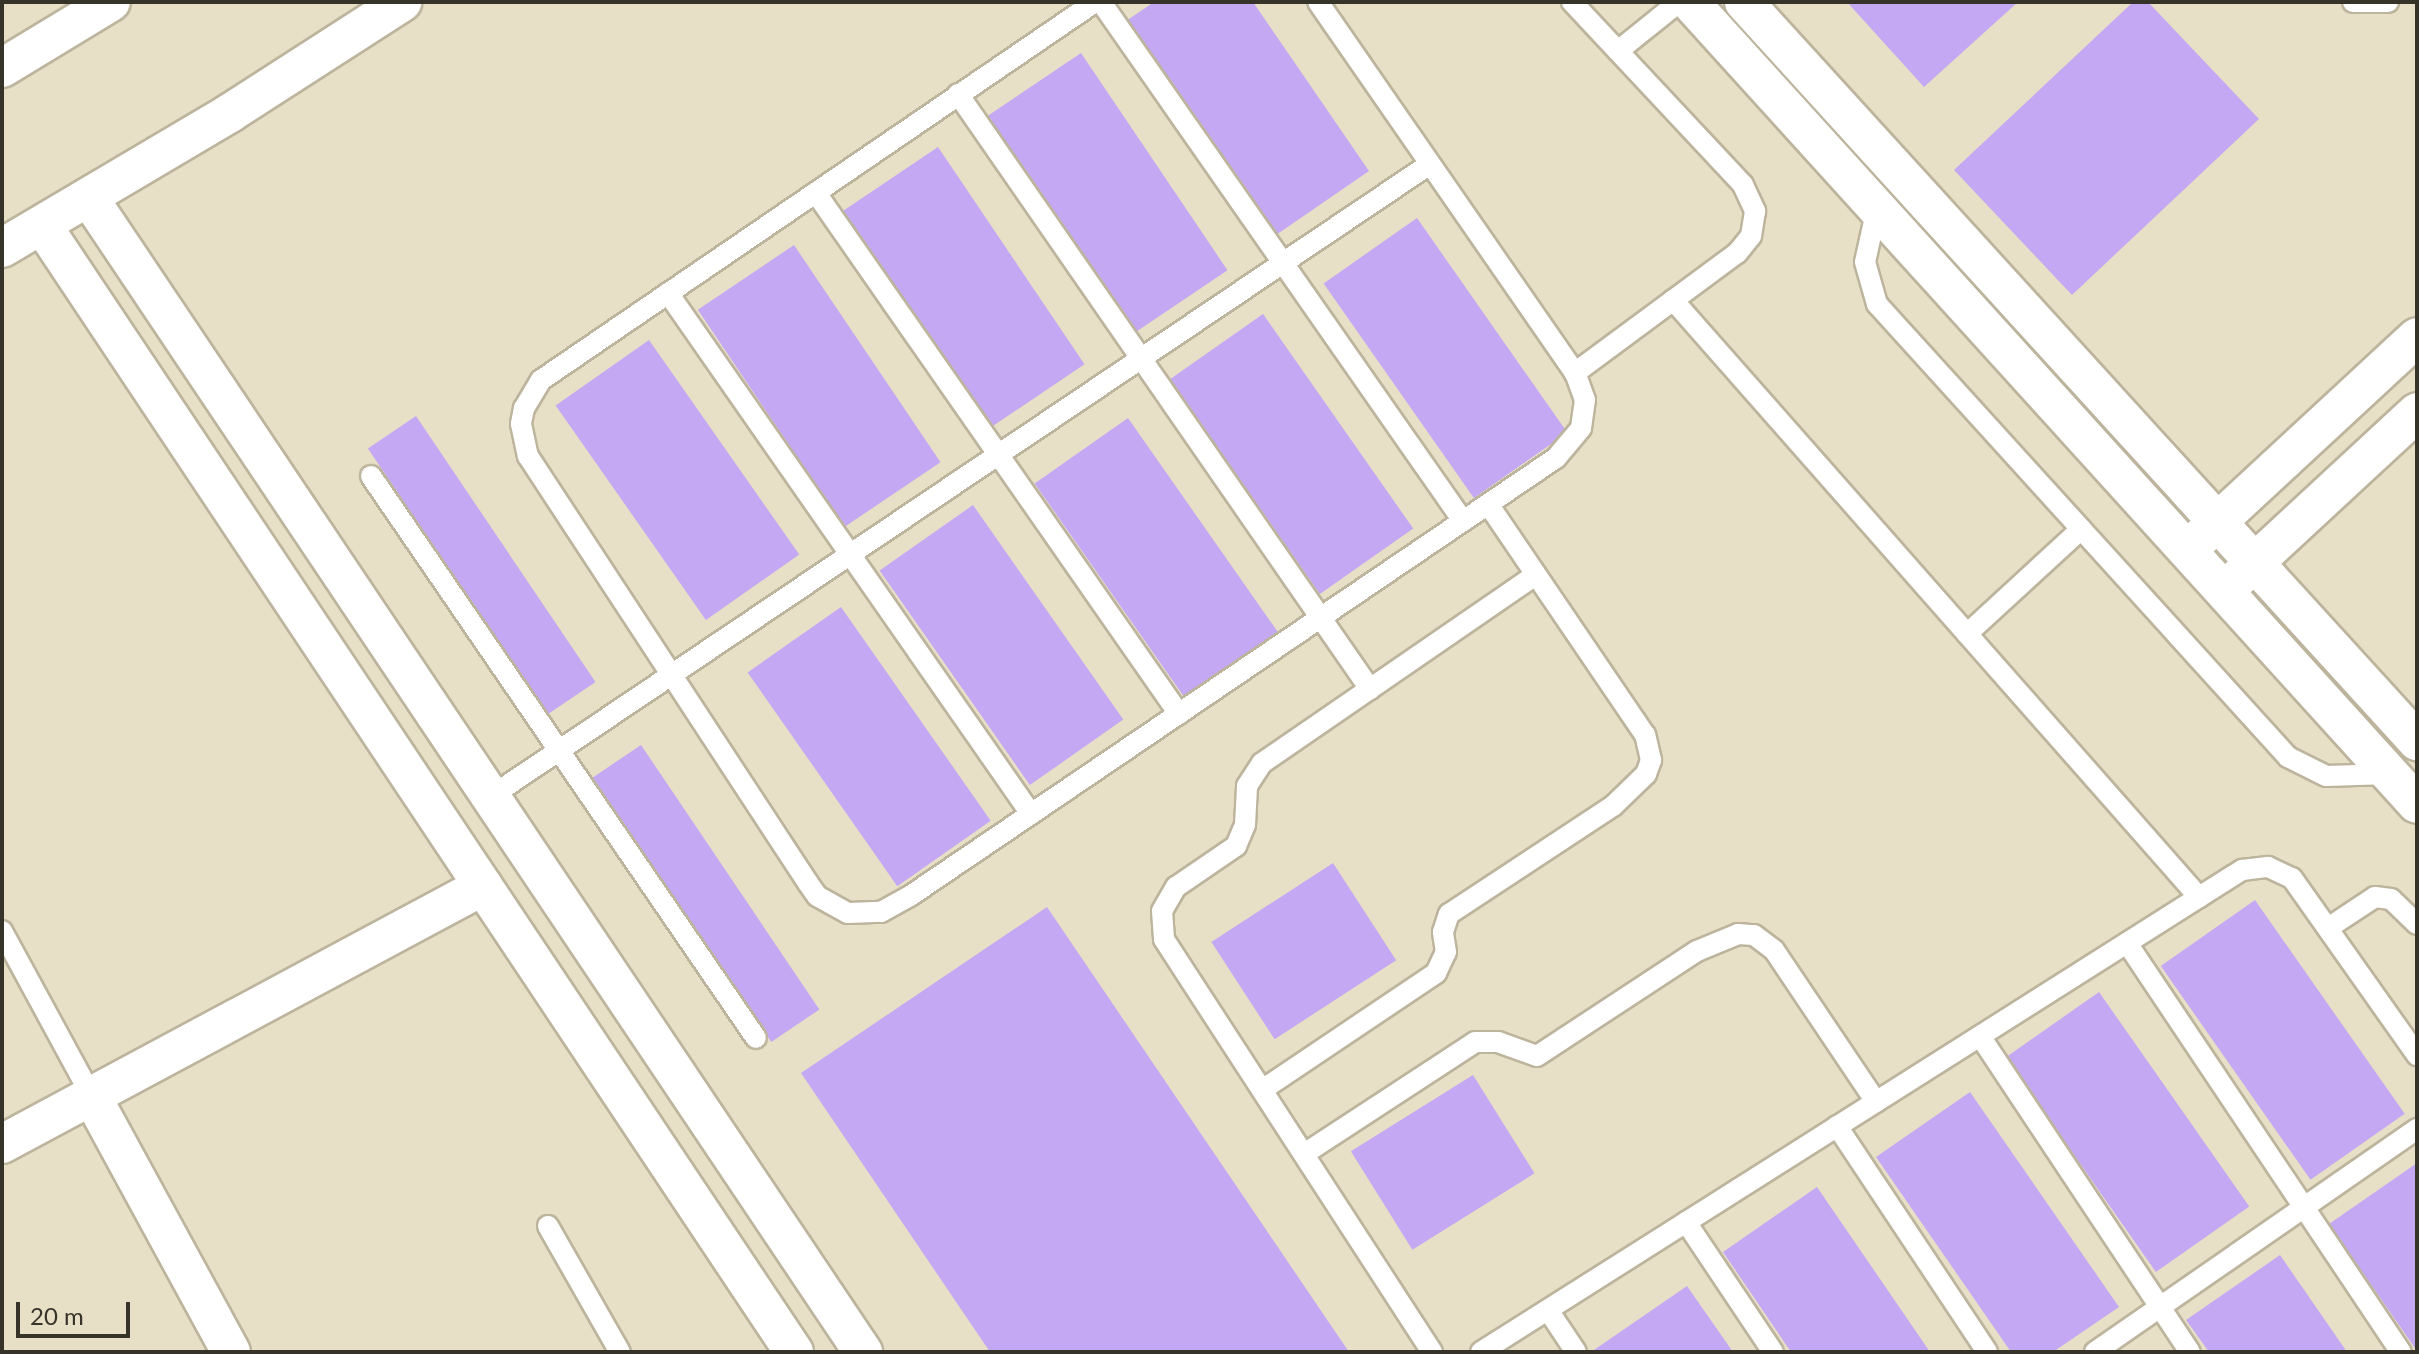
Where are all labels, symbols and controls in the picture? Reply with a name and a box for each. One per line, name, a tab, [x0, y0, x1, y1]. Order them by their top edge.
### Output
scale bar	[20, 1286, 134, 1336]
text: 20 m	[30, 1301, 84, 1330]

